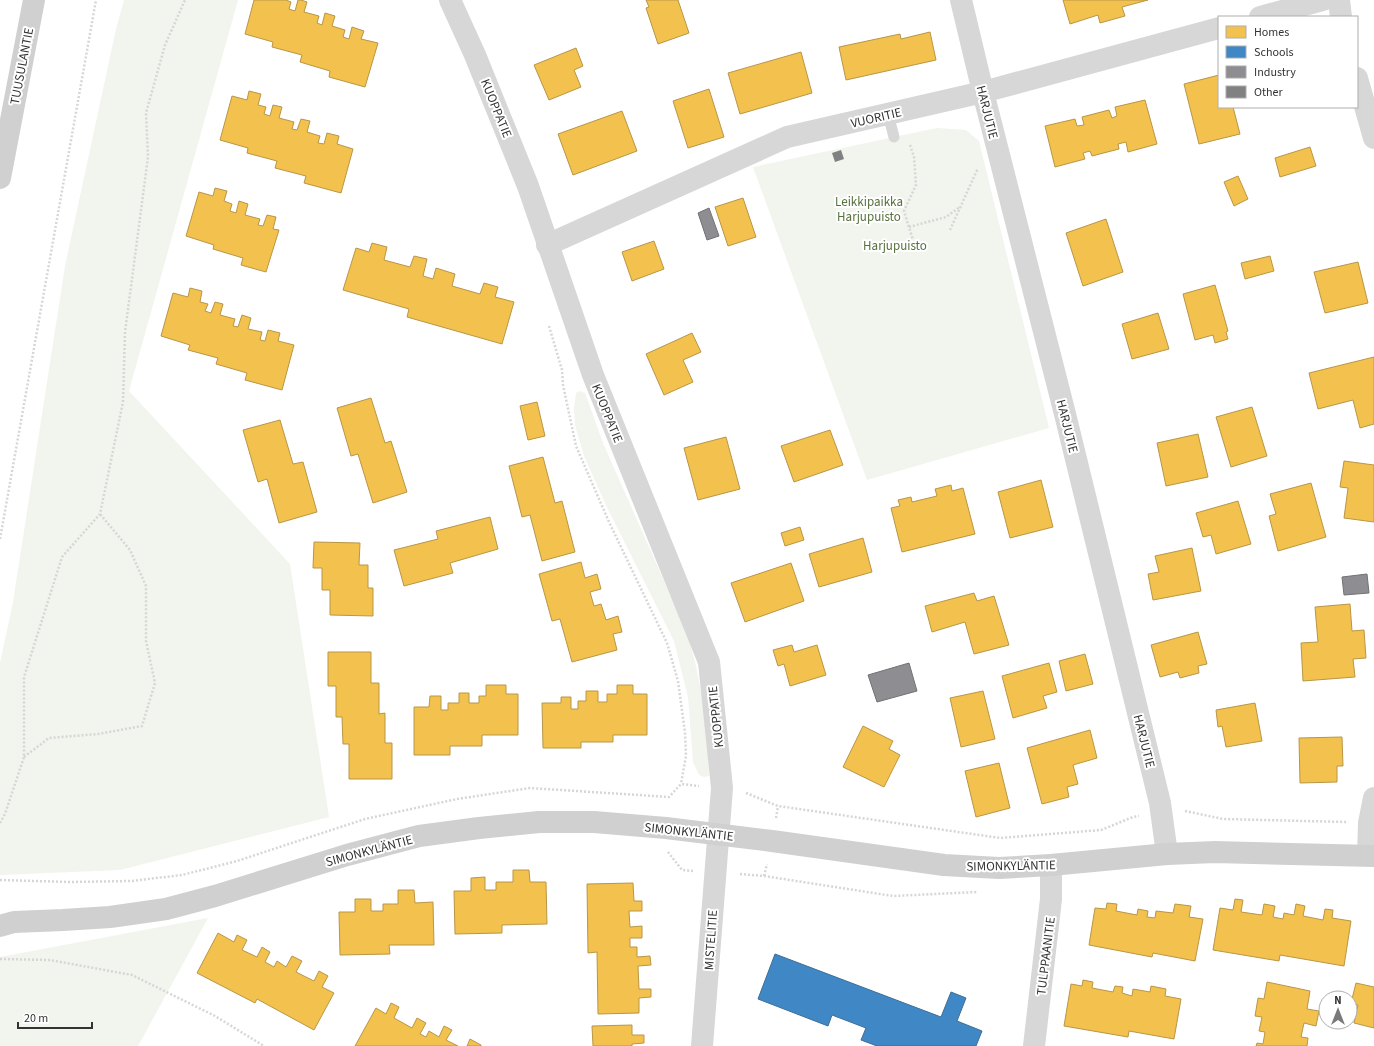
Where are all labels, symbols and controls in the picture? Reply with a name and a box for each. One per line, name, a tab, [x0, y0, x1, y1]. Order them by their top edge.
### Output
legend	[1218, 16, 1358, 108]
text: Homes	[1254, 24, 1289, 41]
street label: TUUSULANTIE	[6, 26, 38, 106]
text: Schools	[1254, 44, 1294, 61]
text: Industry	[1254, 64, 1296, 81]
street label: KUOPPATIE	[476, 76, 516, 141]
street label: HARJUTIE	[972, 84, 1002, 141]
text: Other	[1254, 84, 1284, 101]
street label: VUORITIE	[849, 103, 904, 133]
park label: Leikkipaikka Harjupuisto	[835, 193, 903, 226]
park label: Harjupuisto	[863, 237, 927, 255]
street label: KUOPPATIE	[587, 381, 627, 446]
street label: HARJUTIE	[1052, 398, 1082, 455]
street label: KUOPPATIE	[704, 685, 728, 749]
street label: HARJUTIE	[1129, 713, 1159, 770]
street label: SIMONKYLÄNTIE	[643, 818, 734, 846]
street label: SIMONKYLÄNTIE	[324, 831, 415, 871]
street label: SIMONKYLÄNTIE	[966, 856, 1056, 876]
street label: MISTELITIE	[700, 909, 722, 971]
street label: TULPPAANITIE	[1032, 916, 1060, 996]
north arrow	[1318, 990, 1358, 1030]
text: N	[1334, 993, 1342, 1008]
scale bar	[18, 1004, 92, 1030]
text: 20 m	[24, 1010, 48, 1027]

